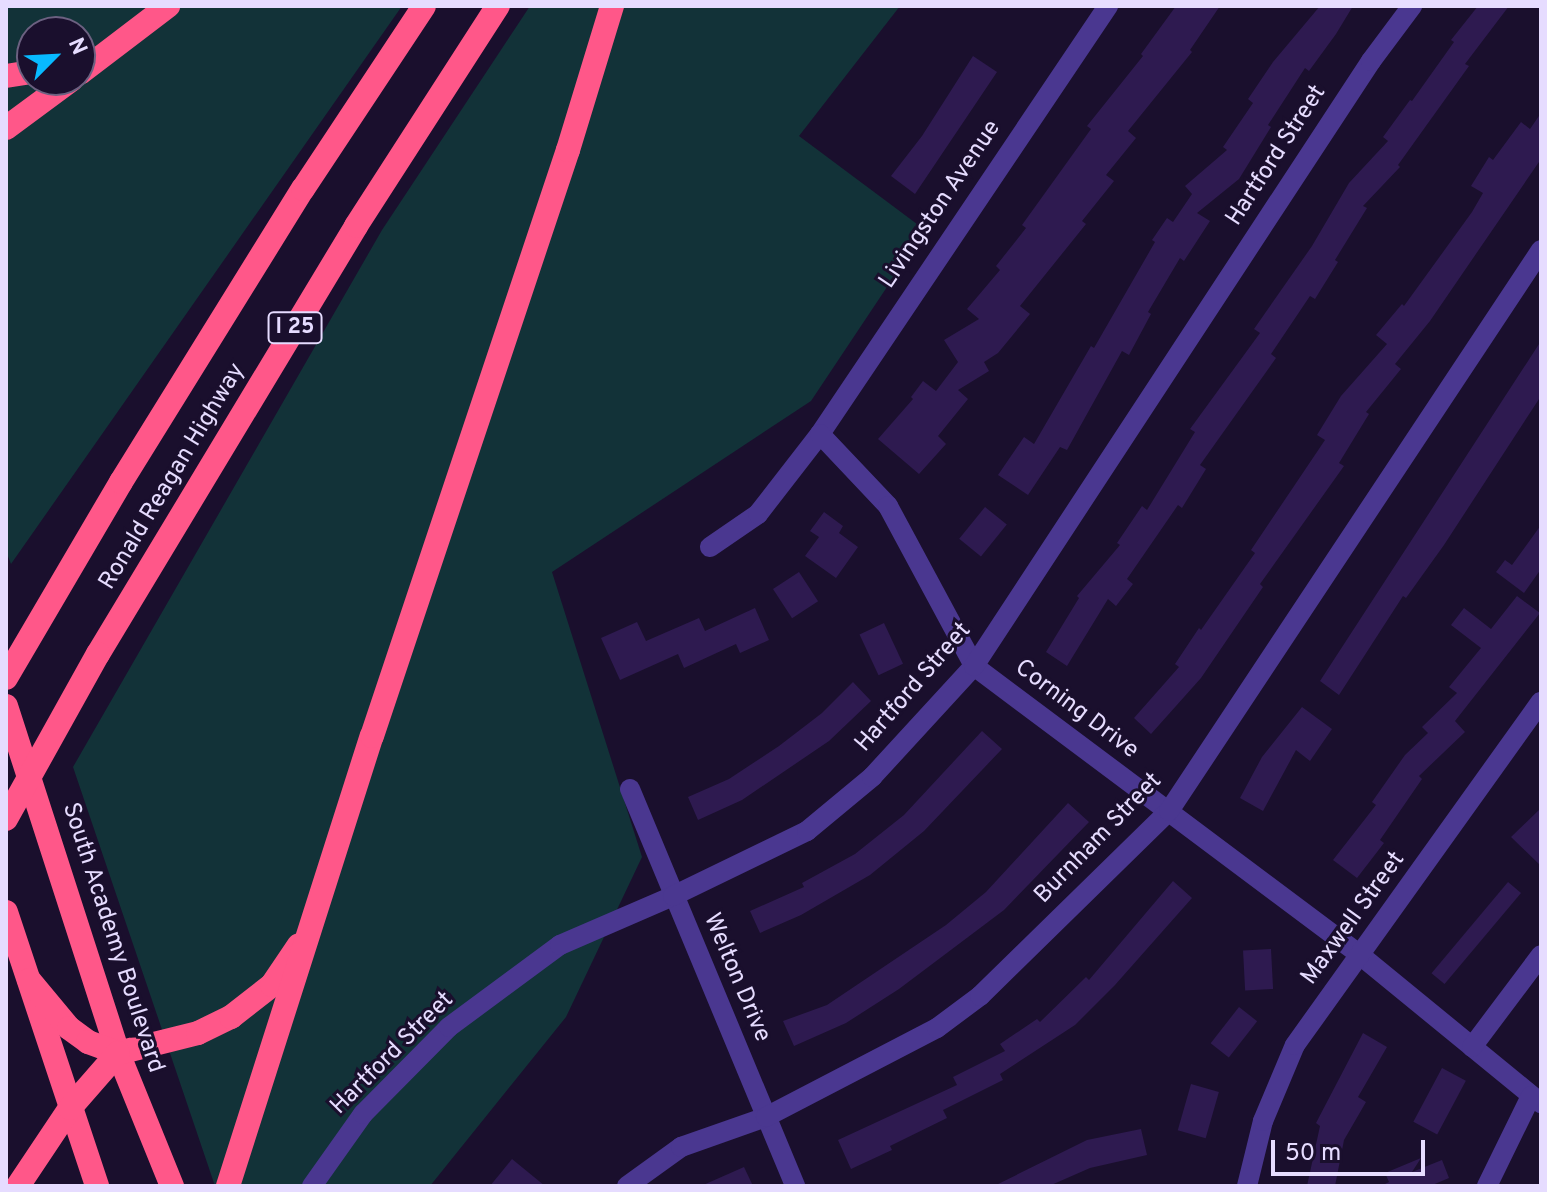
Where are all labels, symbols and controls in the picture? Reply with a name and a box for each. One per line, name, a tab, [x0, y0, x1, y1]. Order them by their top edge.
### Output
north arrow	[16, 16, 96, 96]
text: N	[61, 34, 92, 60]
street label: Hartford Street	[1221, 80, 1333, 232]
street label: Livingston Avenue	[874, 115, 1008, 295]
road number: I 25	[267, 310, 323, 346]
street label: Ronald Reagan Highway	[94, 359, 252, 595]
street label: Hartford Street	[850, 617, 978, 759]
street label: Corning Drive	[1008, 654, 1144, 766]
street label: Burnham Street	[1029, 768, 1169, 910]
street label: South Academy Boulevard	[55, 799, 169, 1077]
street label: Maxwell Street	[1296, 847, 1412, 991]
street label: Welton Drive	[696, 909, 776, 1047]
street label: Hartford Street	[325, 986, 461, 1122]
scale bar	[1275, 1124, 1429, 1174]
text: 50 m	[1285, 1139, 1341, 1169]

